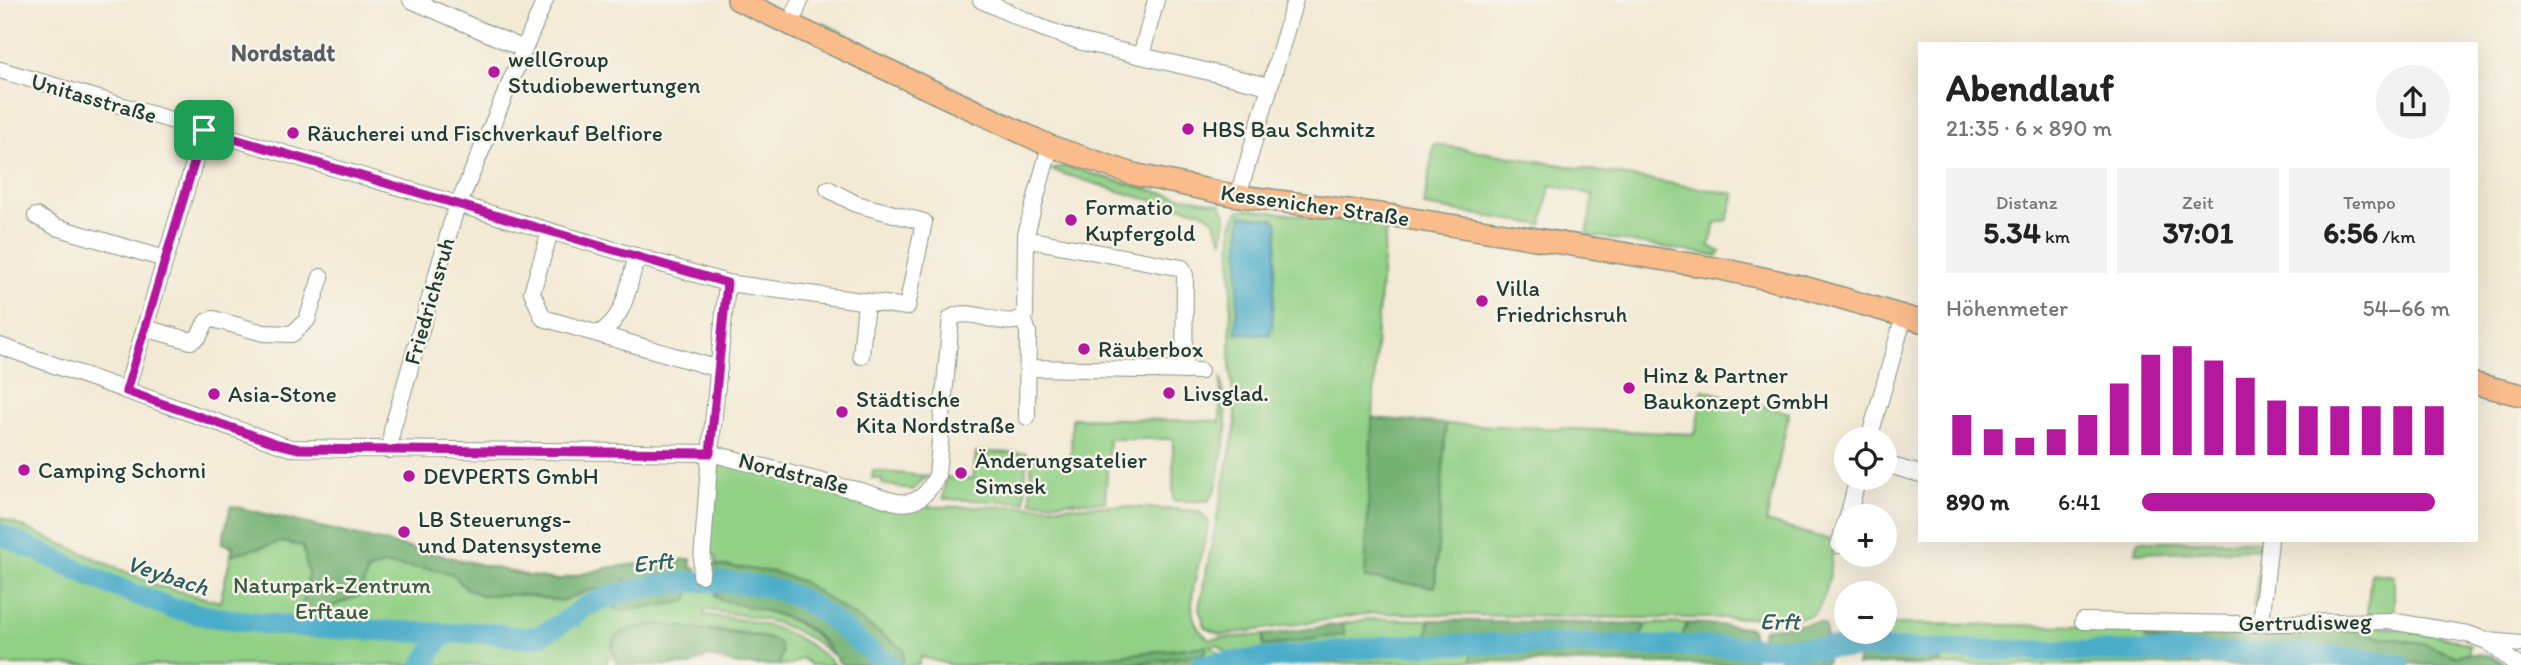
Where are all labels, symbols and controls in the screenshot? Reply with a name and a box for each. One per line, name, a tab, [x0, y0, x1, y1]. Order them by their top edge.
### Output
district label: Nordstadt	[231, 38, 335, 67]
place label: wellGroup Studiobewertungen	[508, 45, 701, 99]
marker: wellGroup Studiobewertungen	[486, 64, 502, 80]
text: Abendlauf	[1946, 65, 2114, 111]
button: share	[2376, 65, 2450, 139]
street label: Unitasstraße	[28, 67, 160, 129]
pin	[174, 100, 234, 160]
icon: arrive	[185, 111, 223, 149]
text: 21:35 · 6 × 890 m	[1946, 114, 2112, 142]
place label: HBS Bau Schmitz	[1202, 115, 1375, 143]
place label: Räucherei und Fischverkauf Belfiore	[307, 119, 663, 147]
marker: HBS Bau Schmitz	[1180, 121, 1196, 137]
marker: Räucherei und Fischverkauf Belfiore	[285, 125, 301, 141]
street label: Kessenicher Straße	[1219, 178, 1411, 232]
text: Distanz	[1996, 191, 2058, 214]
text: Zeit	[2182, 191, 2214, 214]
text: Tempo	[2343, 191, 2396, 214]
place label: Formatio Kupfergold	[1085, 193, 1196, 247]
marker: Formatio Kupfergold	[1063, 212, 1079, 228]
text: 5.34	[1983, 214, 2041, 251]
text: 37:01	[2163, 214, 2233, 251]
text: 6:56	[2323, 214, 2378, 251]
text: km	[2041, 225, 2070, 248]
text: /km	[2378, 225, 2415, 248]
street label: Friedrichsruh	[397, 234, 461, 368]
place label: Villa Friedrichsruh	[1496, 274, 1628, 328]
marker: Villa Friedrichsruh	[1474, 293, 1490, 309]
text: Höhenmeter	[1946, 294, 2068, 322]
text: 54–66 m	[2362, 294, 2450, 322]
place label: Räuberbox	[1098, 335, 1204, 363]
marker: Räuberbox	[1076, 341, 1092, 357]
place label: Hinz & Partner Baukonzept GmbH	[1643, 361, 1829, 415]
place label: Livsglad.	[1183, 379, 1269, 407]
place label: Asia-Stone	[228, 380, 337, 408]
marker: Hinz & Partner Baukonzept GmbH	[1621, 380, 1637, 396]
place label: Städtische Kita Nordstraße	[856, 385, 1015, 439]
marker: Livsglad.	[1161, 385, 1177, 401]
marker: Asia-Stone	[206, 386, 222, 402]
marker: Städtische Kita Nordstraße	[834, 404, 850, 420]
map controls	[1834, 427, 1897, 644]
button: locate	[1834, 427, 1897, 490]
street label: Nordstraße	[736, 446, 852, 500]
place label: Änderungsatelier Simsek	[975, 446, 1147, 500]
place label: Camping Schorni	[38, 456, 206, 484]
marker: Camping Schorni	[16, 462, 32, 478]
place label: DEVPERTS GmbH	[423, 462, 599, 490]
marker: Änderungsatelier Simsek	[953, 465, 969, 481]
marker: DEVPERTS GmbH	[401, 468, 417, 484]
text: 890 m	[1946, 488, 2009, 516]
text: 6:41	[2058, 488, 2100, 516]
button: +	[1834, 504, 1897, 567]
place label: LB Steuerungs- und Datensysteme	[418, 505, 602, 559]
marker: LB Steuerungs- und Datensysteme	[396, 524, 412, 540]
water label: Erft	[631, 545, 676, 579]
water label: Veybach	[123, 548, 214, 602]
park label: Naturpark-Zentrum Erftaue	[233, 571, 431, 625]
button: −	[1834, 581, 1897, 644]
water label: Erft	[1760, 606, 1802, 636]
street label: Gertrudisweg	[2238, 607, 2372, 637]

